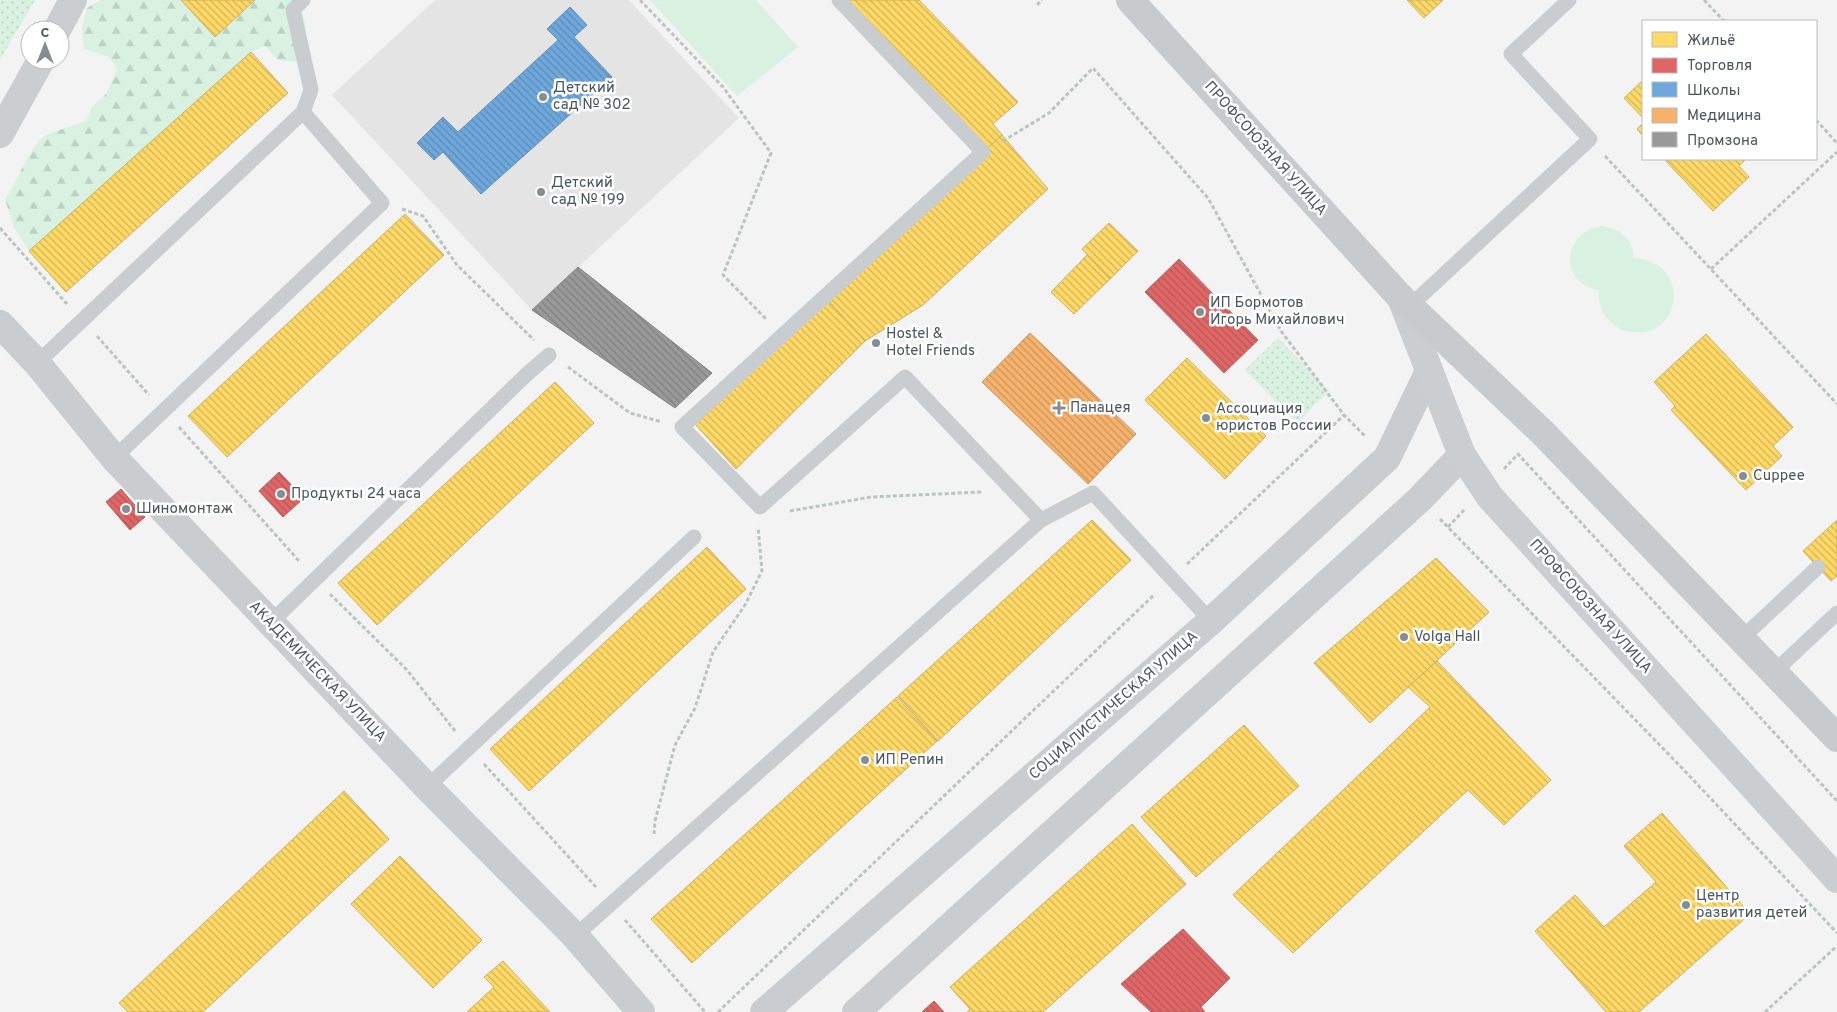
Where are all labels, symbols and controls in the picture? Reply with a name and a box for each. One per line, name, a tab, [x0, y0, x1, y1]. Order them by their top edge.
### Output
north arrow	[20, 20, 70, 70]
legend	[1642, 20, 1817, 160]
text: С	[41, 25, 50, 42]
text: Жильё	[1687, 32, 1735, 51]
text: Торговля	[1687, 57, 1752, 76]
street label: ПРОФСОЮЗНАЯ УЛИЦА	[1200, 78, 1330, 220]
place label: Детский сад № 302	[553, 79, 631, 115]
text: Школы	[1687, 82, 1741, 101]
marker: Детский сад № 302	[537, 91, 549, 103]
text: Медицина	[1687, 107, 1761, 126]
text: Промзона	[1687, 132, 1758, 151]
place label: Детский сад № 199	[551, 174, 625, 210]
marker: Детский сад № 199	[535, 186, 547, 198]
place label: ИП Бормотов Игорь Михайлович	[1210, 294, 1344, 330]
marker: ИП Бормотов Игорь Михайлович	[1194, 306, 1206, 318]
place label: Hostel & Hotel Friends	[886, 325, 975, 361]
marker: Hostel & Hotel Friends	[870, 337, 882, 349]
place label: Панацея	[1070, 399, 1131, 418]
place label: Ассоциация юристов России	[1216, 400, 1332, 436]
marker: Панацея	[1052, 401, 1066, 415]
marker: Ассоциация юристов России	[1200, 412, 1212, 424]
place label: Cuppee	[1753, 467, 1805, 486]
marker: Cuppee	[1737, 470, 1749, 482]
place label: Продукты 24 часа	[291, 485, 421, 504]
marker: Продукты 24 часа	[275, 488, 287, 500]
place label: Шиномонтаж	[136, 500, 234, 519]
marker: Шиномонтаж	[120, 503, 132, 515]
street label: ПРОФСОЮЗНАЯ УЛИЦА	[1525, 536, 1655, 678]
street label: АКАДЕМИЧЕСКАЯ УЛИЦА	[244, 597, 390, 747]
street label: СОЦИАЛИСТИЧЕСКАЯ УЛИЦА	[1026, 627, 1202, 785]
place label: Volga Hall	[1414, 628, 1480, 647]
marker: Volga Hall	[1398, 631, 1410, 643]
place label: ИП Репин	[875, 751, 944, 770]
marker: ИП Репин	[859, 754, 871, 766]
place label: Центр развития детей	[1696, 887, 1807, 923]
marker: Центр развития детей	[1680, 899, 1692, 911]

